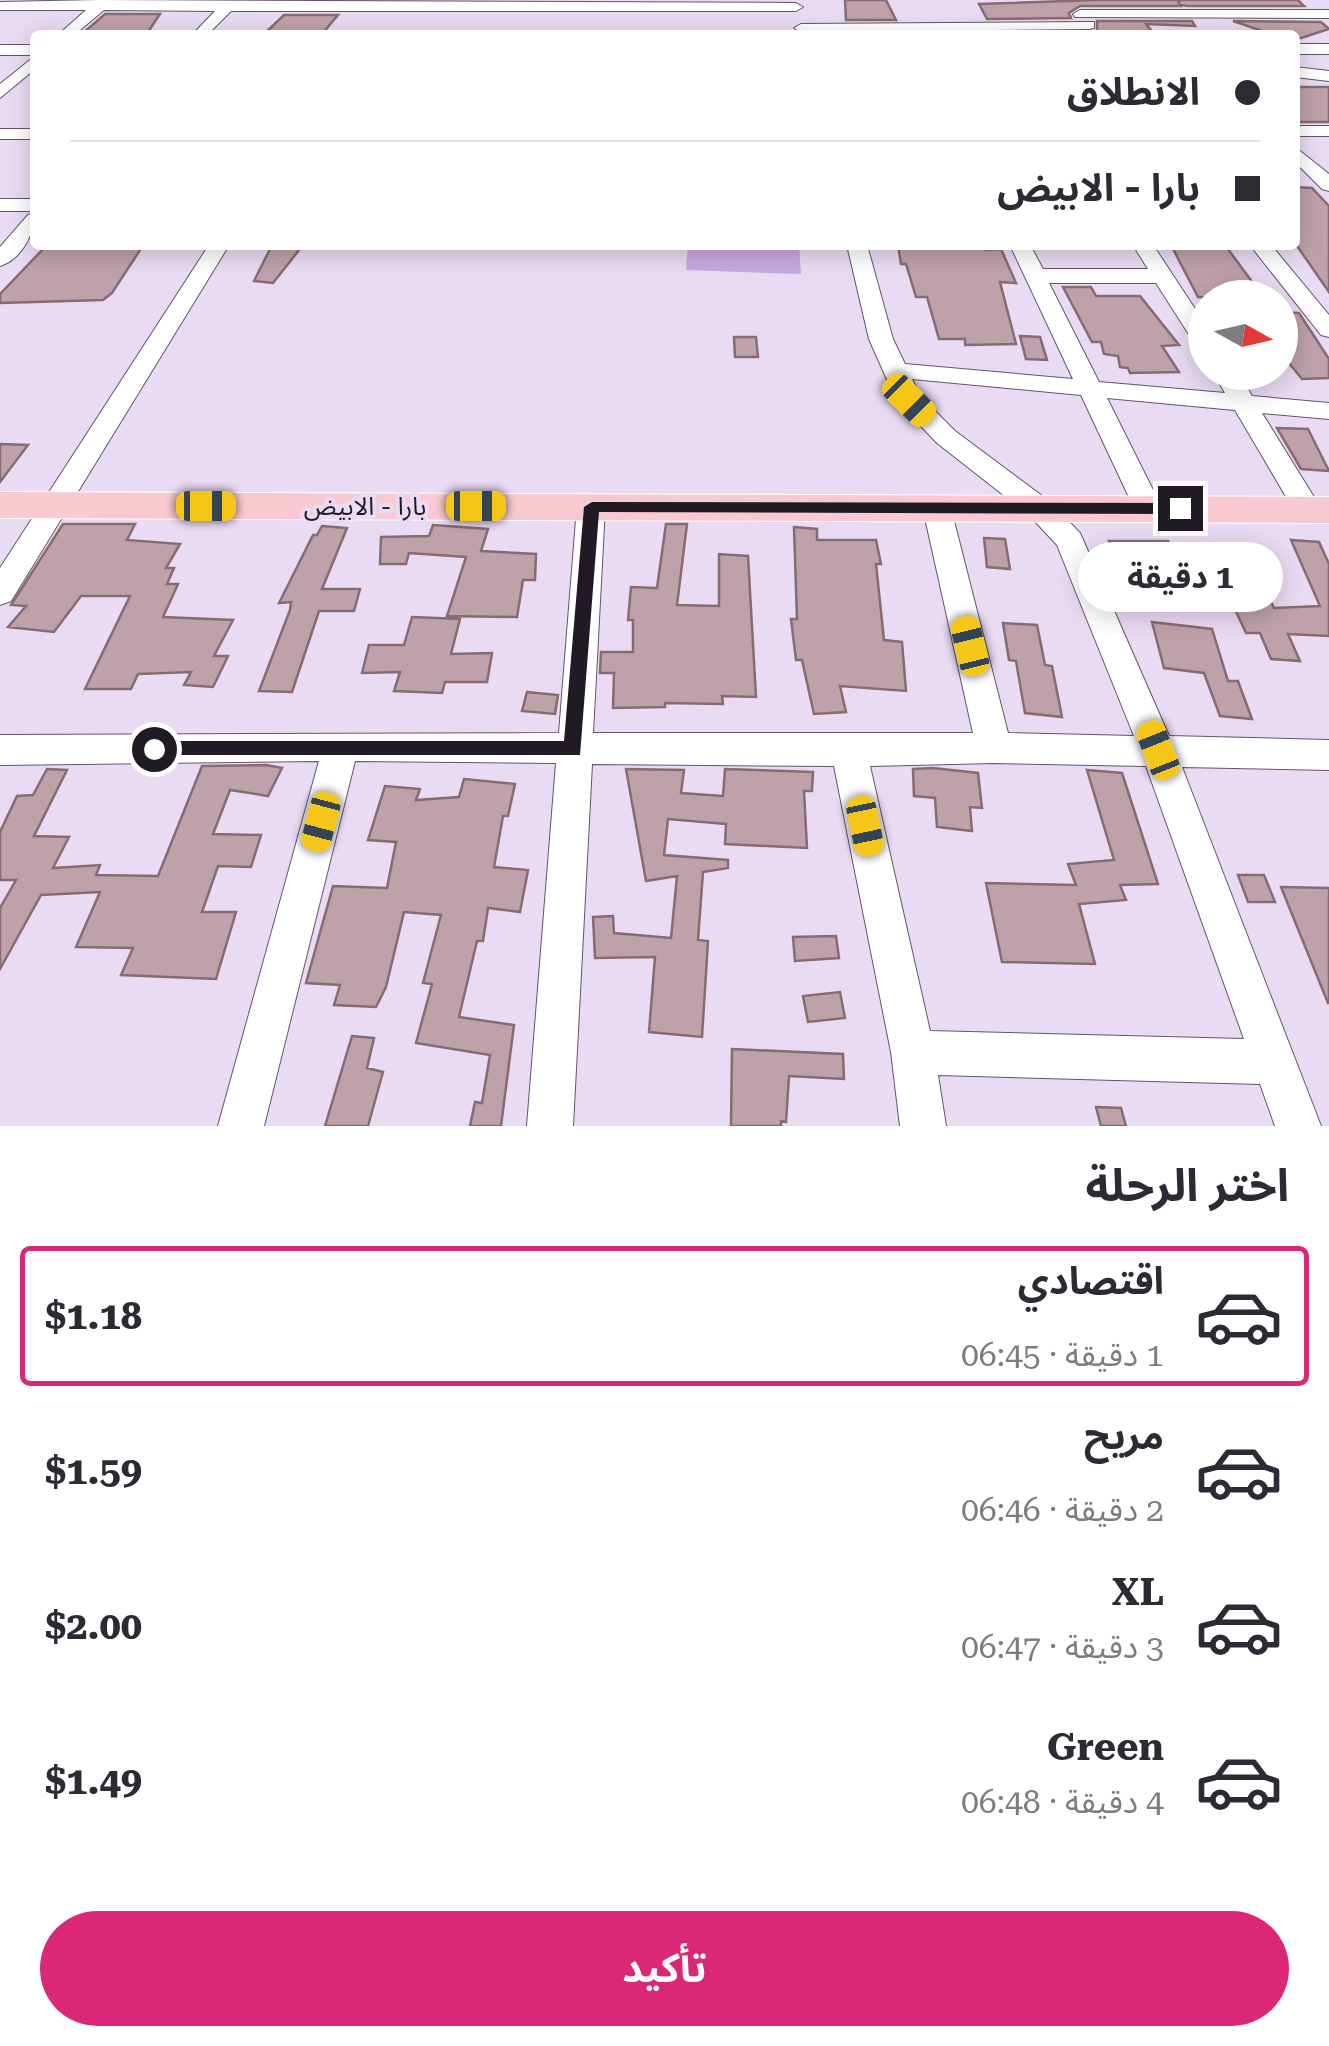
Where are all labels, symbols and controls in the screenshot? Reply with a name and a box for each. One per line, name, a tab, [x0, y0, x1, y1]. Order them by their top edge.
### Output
text: الانطلاق	[1067, 70, 1200, 114]
text: بارا - الابيض	[997, 166, 1200, 210]
north arrow	[1188, 280, 1298, 390]
map controls	[1188, 280, 1298, 390]
car	[877, 368, 941, 432]
route end	[1158, 486, 1203, 531]
car	[176, 491, 236, 521]
car	[446, 491, 506, 521]
street label: بارا - الابيض	[304, 492, 426, 521]
callout: 1 دقيقة	[1078, 543, 1282, 613]
text: 1 دقيقة	[1127, 558, 1234, 596]
car	[948, 613, 992, 679]
car	[1133, 717, 1183, 783]
route start	[132, 727, 177, 772]
car	[299, 789, 343, 855]
car	[844, 794, 886, 858]
text: اختر الرحلة	[1085, 1159, 1289, 1212]
text: اقتصادي	[1018, 1259, 1164, 1303]
icon: car	[1194, 1271, 1284, 1361]
text: $1.18	[45, 1294, 142, 1338]
text: 1 دقيقة · 06:45	[961, 1336, 1164, 1374]
text: مريح	[1084, 1414, 1164, 1458]
icon: car	[1194, 1426, 1284, 1516]
text: $1.59	[45, 1449, 142, 1493]
text: 2 دقيقة · 06:46	[961, 1491, 1164, 1529]
text: XL	[1112, 1570, 1164, 1614]
icon: car	[1194, 1581, 1284, 1671]
text: $2.00	[45, 1604, 142, 1648]
text: 3 دقيقة · 06:47	[961, 1628, 1164, 1666]
text: Green	[1047, 1725, 1164, 1769]
icon: car	[1194, 1736, 1284, 1826]
text: $1.49	[45, 1759, 142, 1803]
text: 4 دقيقة · 06:48	[961, 1783, 1164, 1821]
button: تأكيد	[40, 1911, 1289, 2026]

